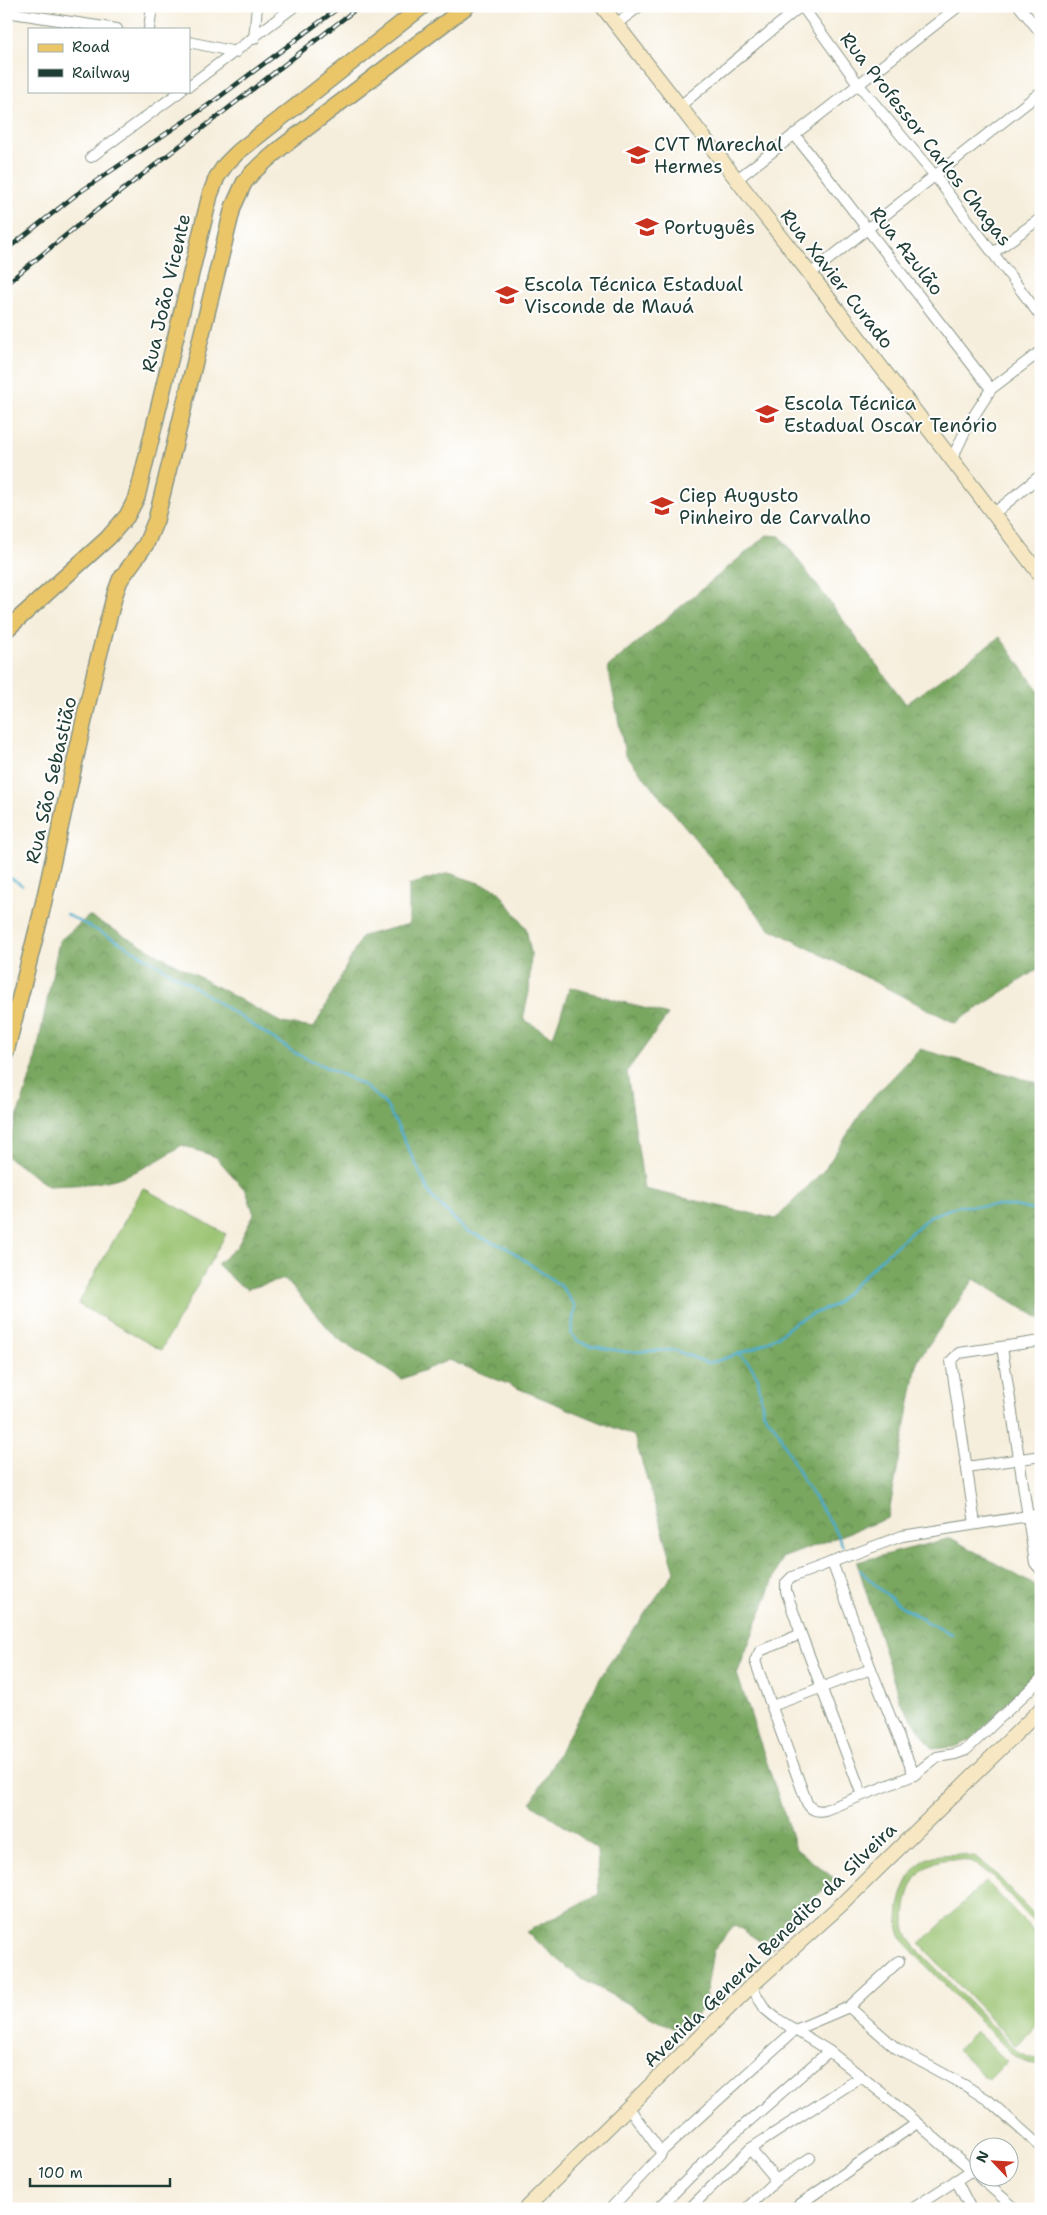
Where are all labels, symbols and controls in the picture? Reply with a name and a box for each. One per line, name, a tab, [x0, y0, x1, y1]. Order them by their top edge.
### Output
street label: Rua Professor Carlos Chagas	[835, 27, 1017, 251]
legend	[28, 28, 190, 92]
text: Road	[72, 37, 110, 57]
text: Railway	[72, 63, 130, 83]
place label: CVT Marechal Hermes	[654, 132, 783, 179]
school or university icon: CVT Marechal Hermes	[625, 142, 651, 168]
street label: Rua Azulão	[865, 202, 949, 300]
street label: Rua Xavier Curado	[775, 204, 899, 354]
street label: Rua João Vicente	[136, 211, 196, 375]
school or university icon: Português	[634, 214, 660, 240]
place label: Português	[664, 215, 755, 240]
place label: Escola Técnica Estadual Visconde de Mauá	[524, 272, 743, 319]
school or university icon: Escola Técnica Estadual Visconde de Mauá	[494, 282, 520, 308]
place label: Escola Técnica Estadual Oscar Tenório	[784, 391, 997, 438]
school or university icon: Escola Técnica Estadual Oscar Tenório	[754, 401, 780, 427]
place label: Ciep Augusto Pinheiro de Carvalho	[679, 483, 871, 530]
school or university icon: Ciep Augusto Pinheiro de Carvalho	[649, 493, 675, 519]
street label: Rua São Sebastião	[20, 694, 82, 866]
street label: Avenida General Benedito da Silveira	[638, 1817, 902, 2073]
north arrow	[970, 2138, 1020, 2188]
text: N	[972, 2148, 993, 2165]
scale bar	[30, 2155, 170, 2187]
text: 100 m	[38, 2163, 83, 2183]

